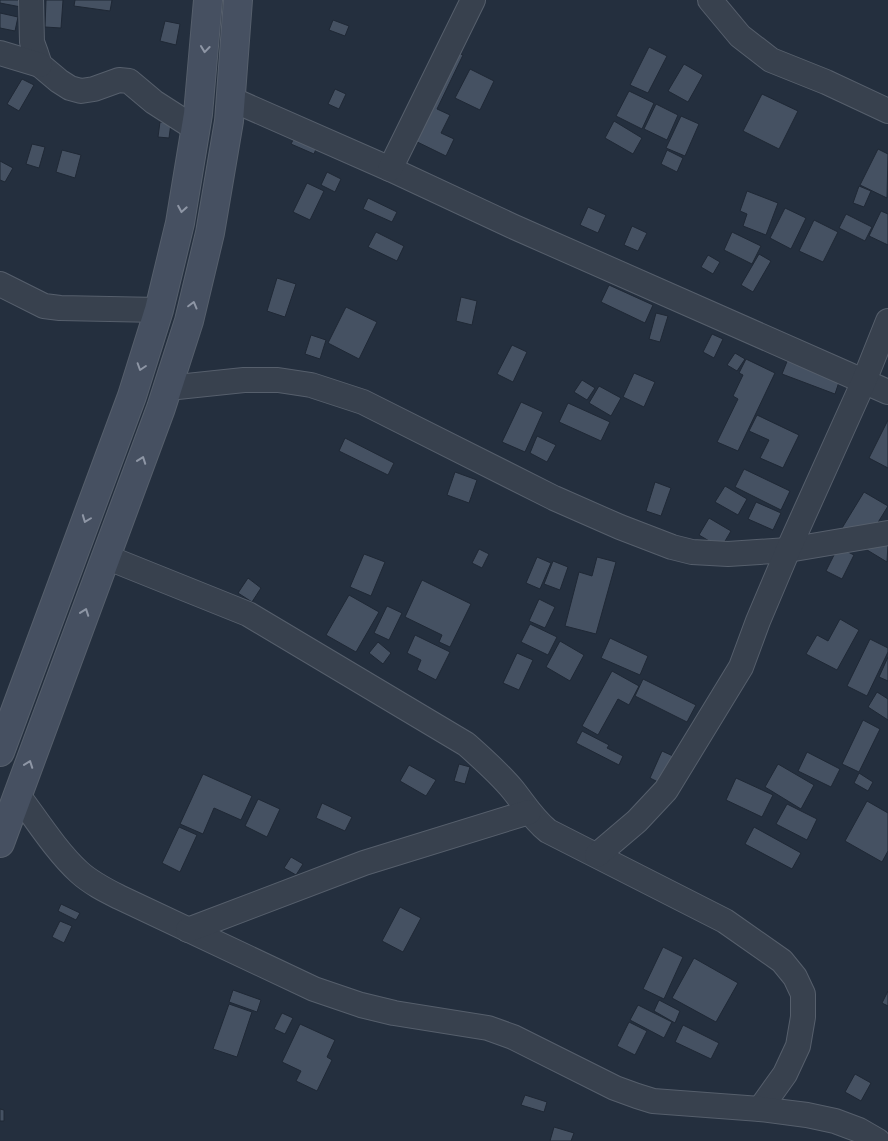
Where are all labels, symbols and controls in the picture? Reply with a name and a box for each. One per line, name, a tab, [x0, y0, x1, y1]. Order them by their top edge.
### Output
one-way arrow	[200, 45, 211, 53]
one-way arrow	[178, 205, 188, 214]
one-way arrow	[187, 302, 197, 310]
one-way arrow	[137, 362, 147, 370]
one-way arrow	[136, 456, 146, 464]
one-way arrow	[82, 514, 92, 523]
one-way arrow	[79, 608, 89, 617]
one-way arrow	[23, 761, 33, 769]

